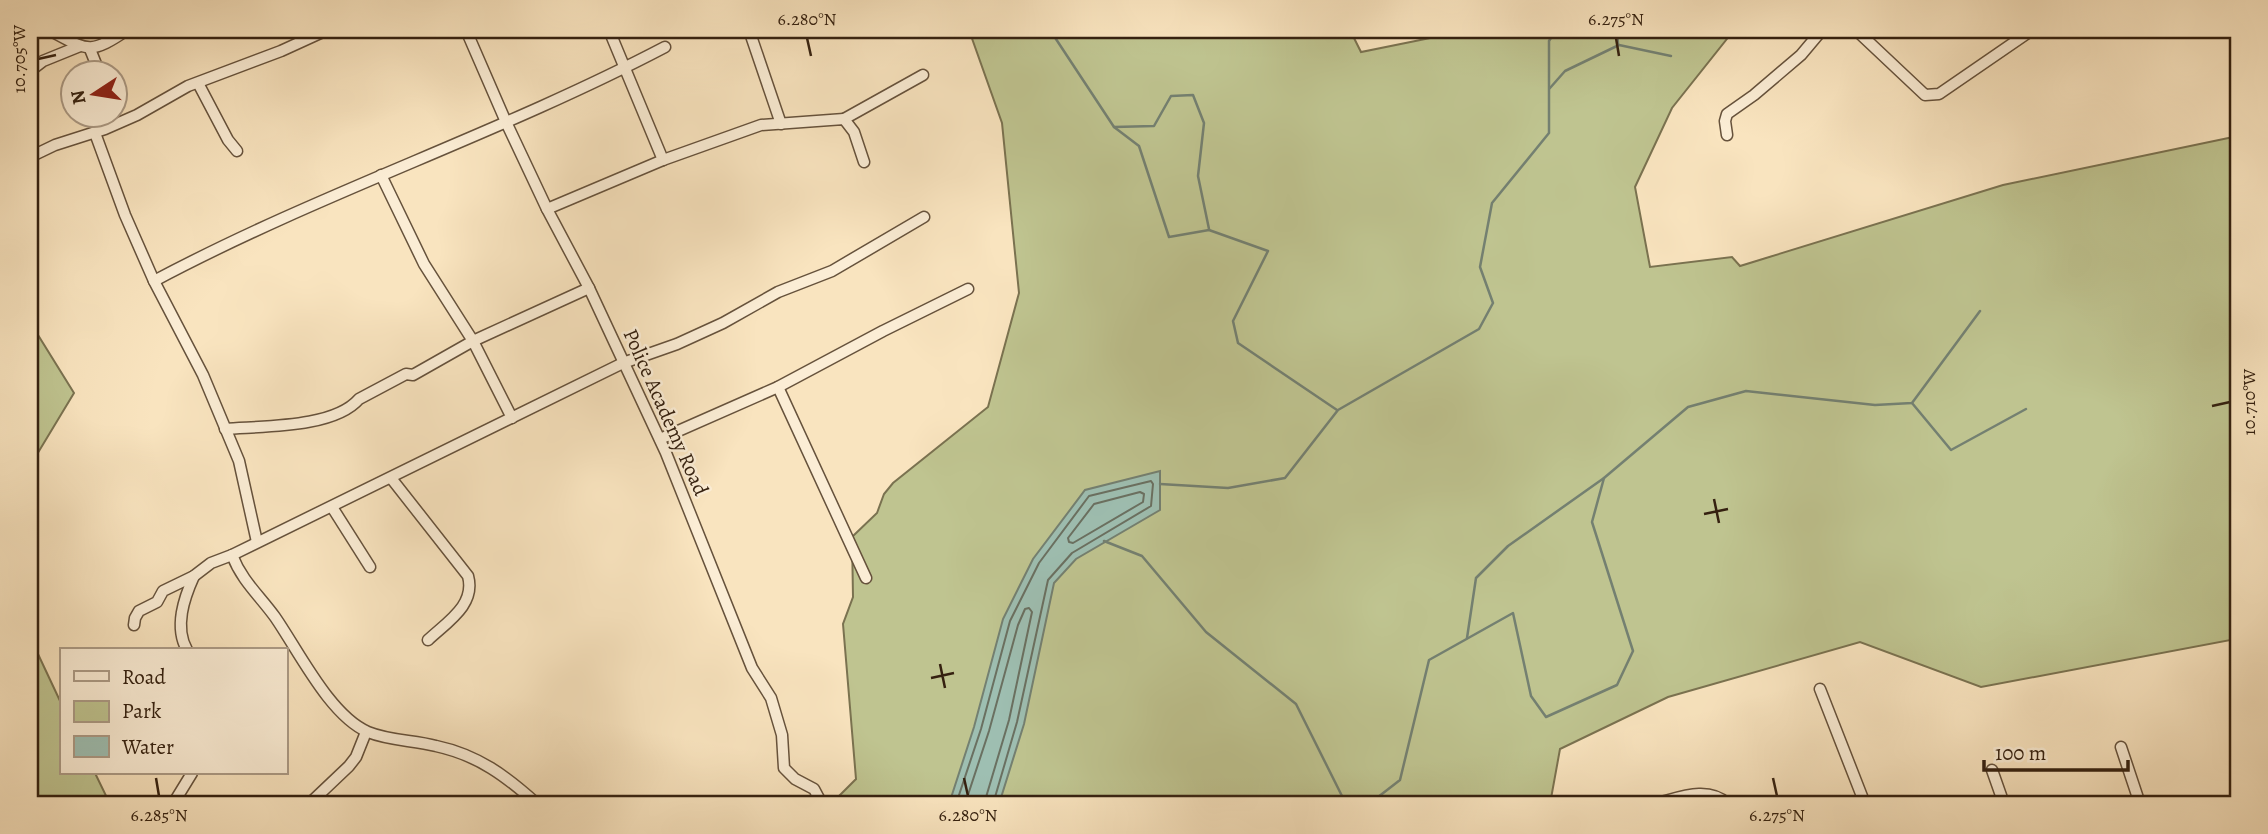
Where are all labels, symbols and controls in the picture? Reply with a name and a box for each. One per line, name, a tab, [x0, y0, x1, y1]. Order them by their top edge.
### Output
text: 6.280°N	[777, 7, 837, 31]
text: 6.275°N	[1588, 7, 1644, 31]
text: 10.705°W	[7, 25, 31, 93]
north arrow	[60, 60, 130, 130]
text: N	[64, 88, 93, 107]
street label: Police Academy Road	[617, 324, 716, 500]
text: 10.710°W	[2237, 368, 2261, 435]
legend	[60, 648, 287, 774]
text: Road	[122, 663, 166, 691]
text: Park	[122, 697, 162, 725]
scale bar	[1984, 729, 2128, 773]
text: Water	[121, 733, 174, 761]
text: 100 m	[1995, 739, 2046, 767]
text: 6.285°N	[130, 803, 188, 827]
text: 6.280°N	[938, 803, 998, 827]
text: 6.275°N	[1749, 803, 1805, 827]

